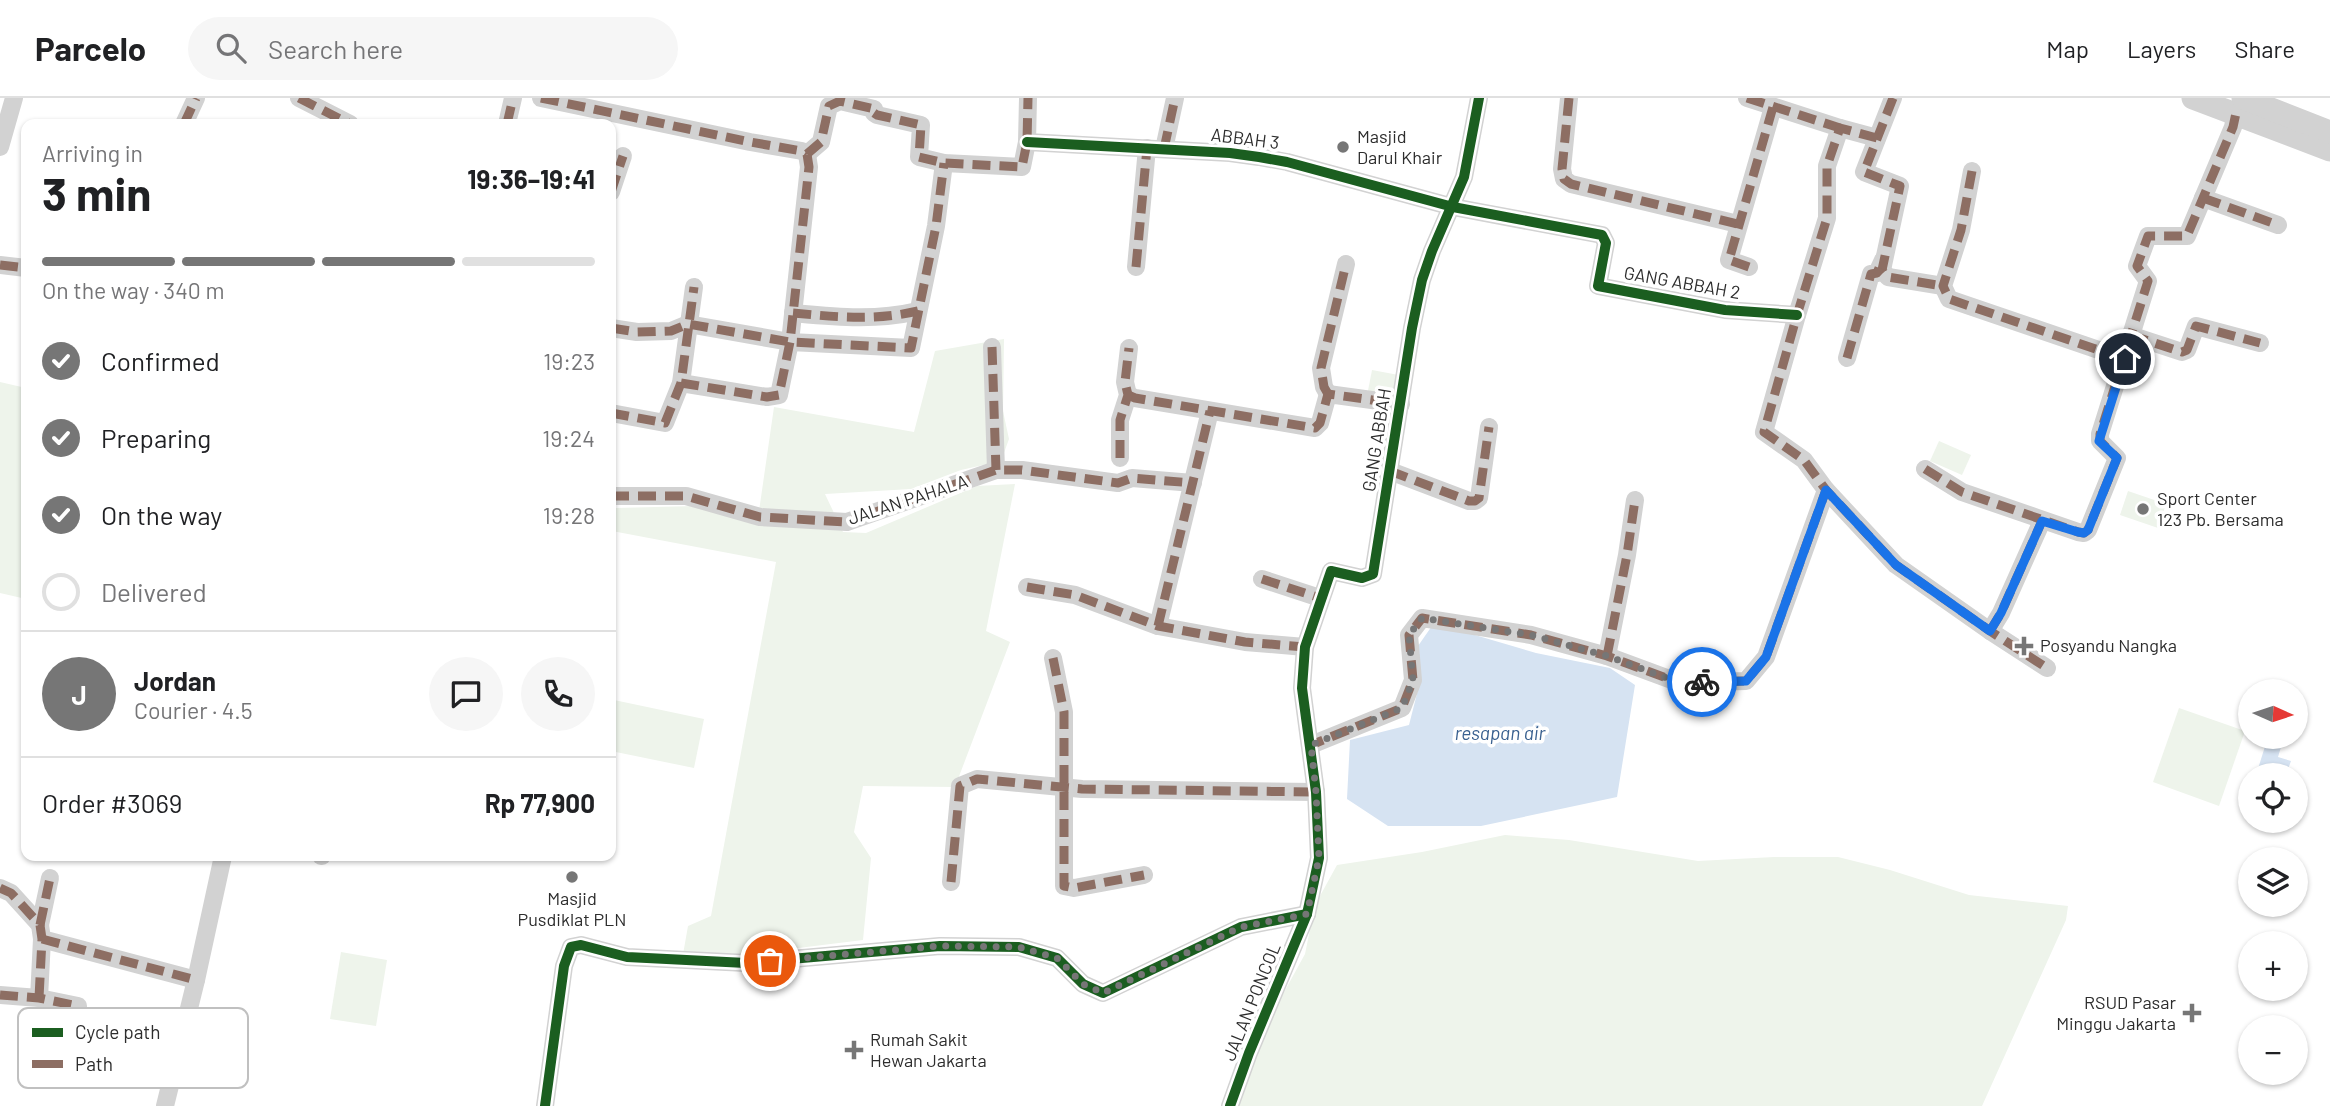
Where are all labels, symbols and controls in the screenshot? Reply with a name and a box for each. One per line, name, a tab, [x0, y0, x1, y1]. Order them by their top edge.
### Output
search box	[188, 17, 678, 80]
text: Parcelo	[35, 28, 146, 68]
icon: search	[212, 29, 250, 67]
text: Search here	[268, 33, 403, 64]
text: Map	[2046, 34, 2089, 63]
text: Layers	[2127, 34, 2196, 63]
text: Share	[2234, 34, 2295, 63]
street label: ABBAH 3	[1210, 123, 1281, 153]
place label: Masjid Darul Khair	[1357, 125, 1443, 168]
text: Arriving in	[42, 139, 143, 167]
marker: Masjid Darul Khair	[1335, 139, 1351, 155]
text: 19:36–19:41	[467, 163, 595, 194]
text: 3 min	[42, 165, 151, 220]
street label: GANG ABBAH 2	[1622, 261, 1742, 303]
text: On the way · 340 m	[42, 276, 224, 304]
pin	[2095, 329, 2155, 389]
icon: home	[2106, 340, 2144, 378]
icon: check	[42, 342, 80, 380]
text: Confirmed	[101, 345, 220, 376]
text: 19:23	[543, 347, 595, 375]
street label: GANG ABBAH	[1357, 387, 1395, 493]
icon: check	[42, 419, 80, 457]
text: Preparing	[101, 422, 211, 453]
text: 19:24	[542, 424, 595, 452]
street label: JALAN PAHALA	[845, 469, 970, 529]
place label: Sport Center 123 Pb. Bersama	[2157, 487, 2284, 530]
icon: check	[42, 496, 80, 534]
text: On the way	[101, 499, 222, 530]
text: 19:28	[543, 501, 595, 529]
marker: Sport Center 123 Pb. Bersama	[2135, 501, 2151, 517]
text: Delivered	[101, 576, 207, 607]
place label: Posyandu Nangka	[2040, 634, 2177, 656]
marker: Posyandu Nangka	[2014, 636, 2034, 656]
courier	[1667, 647, 1737, 717]
button: chat	[429, 657, 503, 731]
button: phone	[521, 657, 595, 731]
icon: bike	[1683, 663, 1721, 701]
text: Jordan	[134, 665, 216, 696]
text: J	[71, 679, 87, 710]
north arrow	[2238, 679, 2308, 749]
map controls	[2238, 679, 2308, 1085]
text: Courier · 4.5	[134, 696, 253, 724]
water label: resapan air	[1455, 721, 1547, 744]
button: locate	[2238, 763, 2308, 833]
text: Order #3069	[42, 787, 182, 818]
text: Rp 77,900	[485, 787, 595, 818]
button: layers	[2238, 847, 2308, 917]
marker: Masjid Pusdiklat PLN	[564, 869, 580, 885]
place label: Masjid Pusdiklat PLN	[518, 887, 626, 930]
pin	[740, 931, 800, 991]
button: +	[2238, 931, 2308, 1001]
street label: JALAN PONCOL	[1217, 939, 1285, 1064]
icon: bag	[751, 942, 789, 980]
place label: RSUD Pasar Minggu Jakarta	[2056, 991, 2176, 1034]
marker: RSUD Pasar Minggu Jakarta	[2182, 1003, 2202, 1023]
legend	[18, 1008, 248, 1088]
button: −	[2238, 1015, 2308, 1085]
text: Cycle path	[75, 1020, 160, 1043]
place label: Rumah Sakit Hewan Jakarta	[870, 1028, 987, 1071]
marker: Rumah Sakit Hewan Jakarta	[844, 1040, 864, 1060]
text: Path	[75, 1052, 113, 1075]

